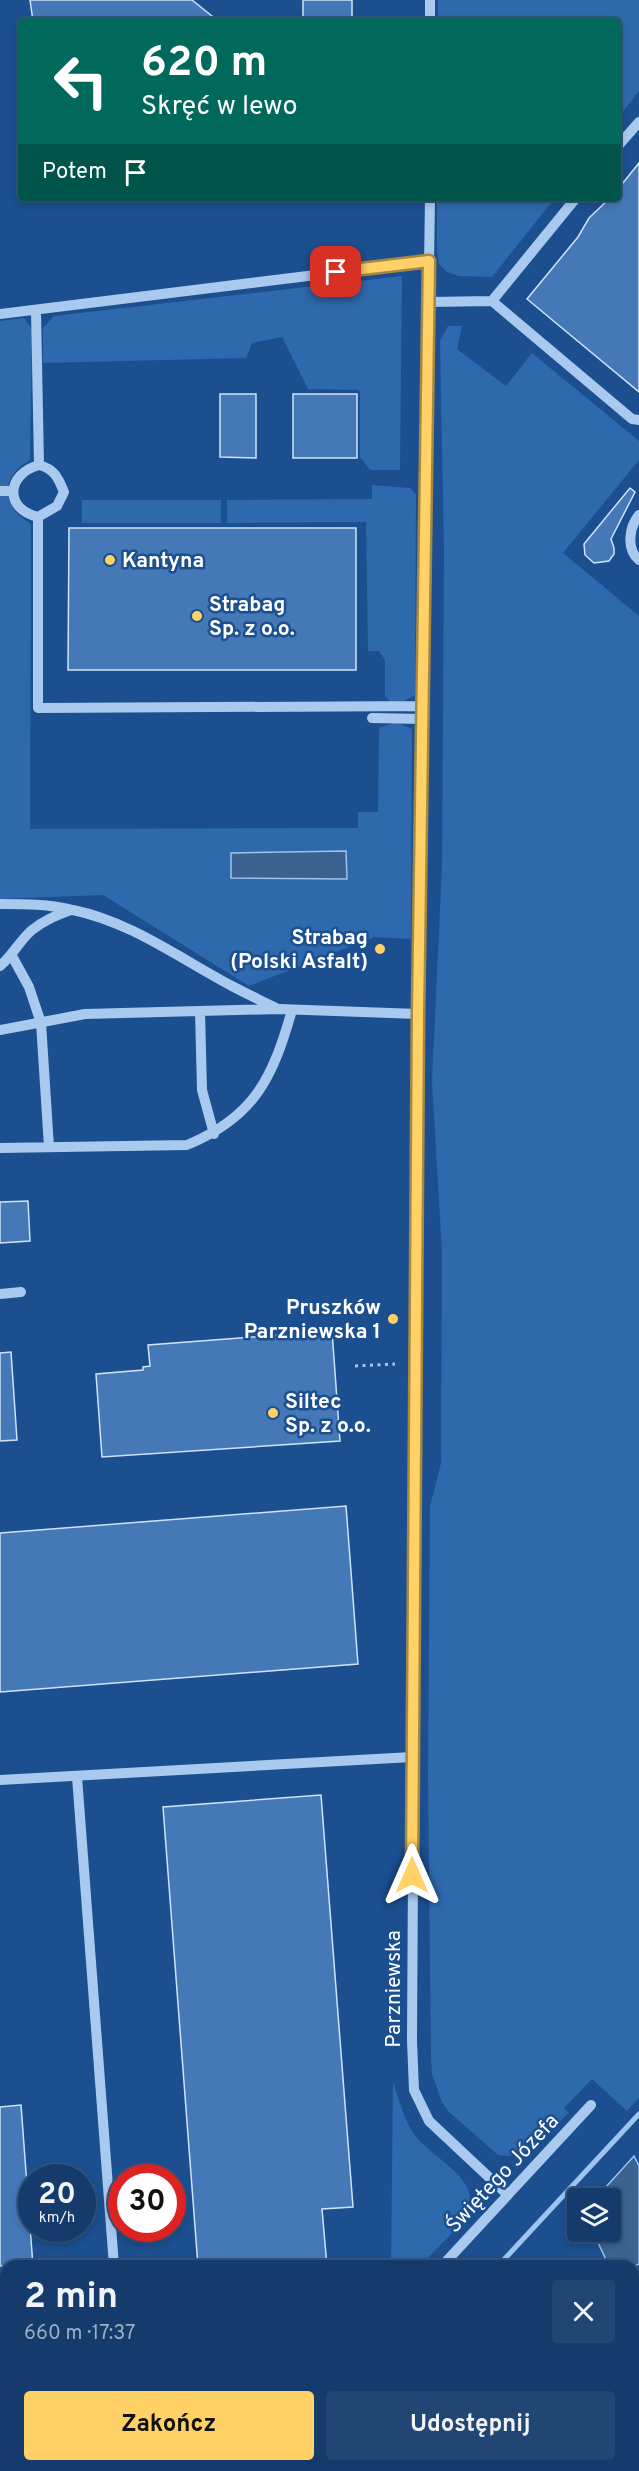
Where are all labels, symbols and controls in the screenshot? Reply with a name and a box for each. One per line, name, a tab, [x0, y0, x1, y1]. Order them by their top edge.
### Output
text: 620 m	[141, 38, 267, 91]
icon: left	[42, 42, 120, 120]
text: Skręć w lewo	[141, 90, 297, 124]
icon: arrive	[119, 156, 152, 189]
text: Potem	[42, 159, 107, 186]
pin	[310, 246, 361, 297]
icon: arrive	[319, 255, 352, 288]
place label: Kantyna	[122, 548, 204, 575]
marker: Kantyna	[103, 553, 117, 567]
place label: Strabag Sp. z o.o.	[209, 592, 295, 643]
marker: Strabag Sp. z o.o.	[190, 609, 204, 623]
place label: Strabag (Polski Asfalt)	[230, 925, 368, 976]
marker: Strabag (Polski Asfalt)	[373, 942, 387, 956]
place label: Pruszków Parzniewska 1	[244, 1295, 381, 1346]
marker: Pruszków Parzniewska 1	[386, 1312, 400, 1326]
place label: Siltec Sp. z o.o.	[285, 1389, 371, 1440]
marker: Siltec Sp. z o.o.	[266, 1406, 280, 1420]
position arrow	[380, 1843, 444, 1907]
street label: Parzniewska	[381, 1930, 408, 2048]
street label: Świętego Józefa	[440, 2108, 565, 2239]
speed limit sign: 30	[108, 2164, 186, 2242]
text: 20	[38, 2177, 76, 2214]
map controls	[567, 2188, 621, 2242]
button: layers	[567, 2188, 621, 2242]
text: km/h	[39, 2209, 75, 2228]
text: 2 min	[24, 2275, 118, 2321]
button: close	[552, 2280, 615, 2343]
text: 660 m · 17:37	[24, 2321, 136, 2347]
button: Zakończ	[24, 2391, 314, 2460]
button: Udostępnij	[326, 2391, 615, 2460]

